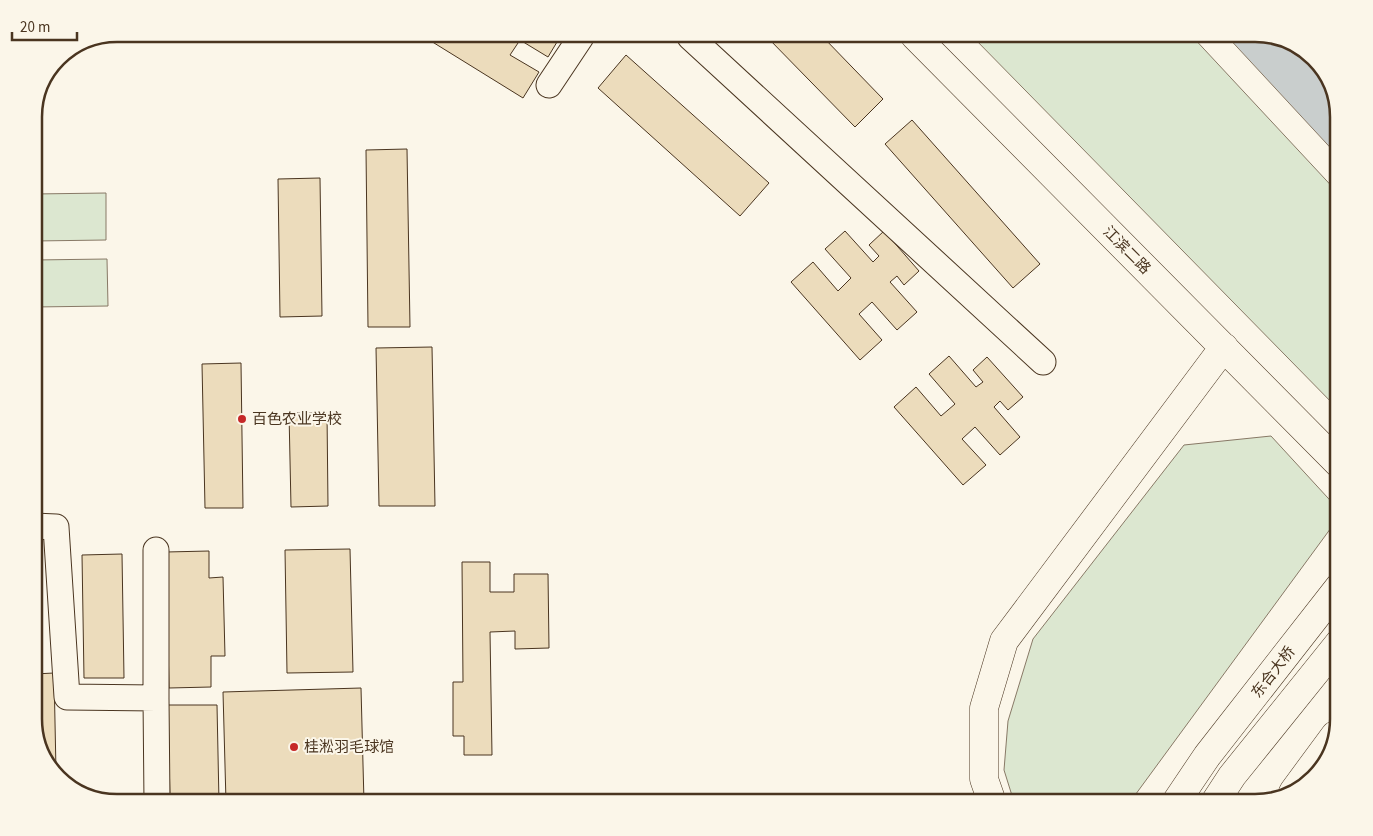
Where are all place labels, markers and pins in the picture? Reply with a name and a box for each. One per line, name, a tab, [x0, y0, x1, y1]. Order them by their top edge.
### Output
place label: 百色农业学校	[252, 409, 342, 430]
marker: 百色农业学校	[236, 413, 248, 425]
place label: 桂淞羽毛球馆	[304, 737, 394, 758]
marker: 桂淞羽毛球馆	[288, 741, 300, 753]

